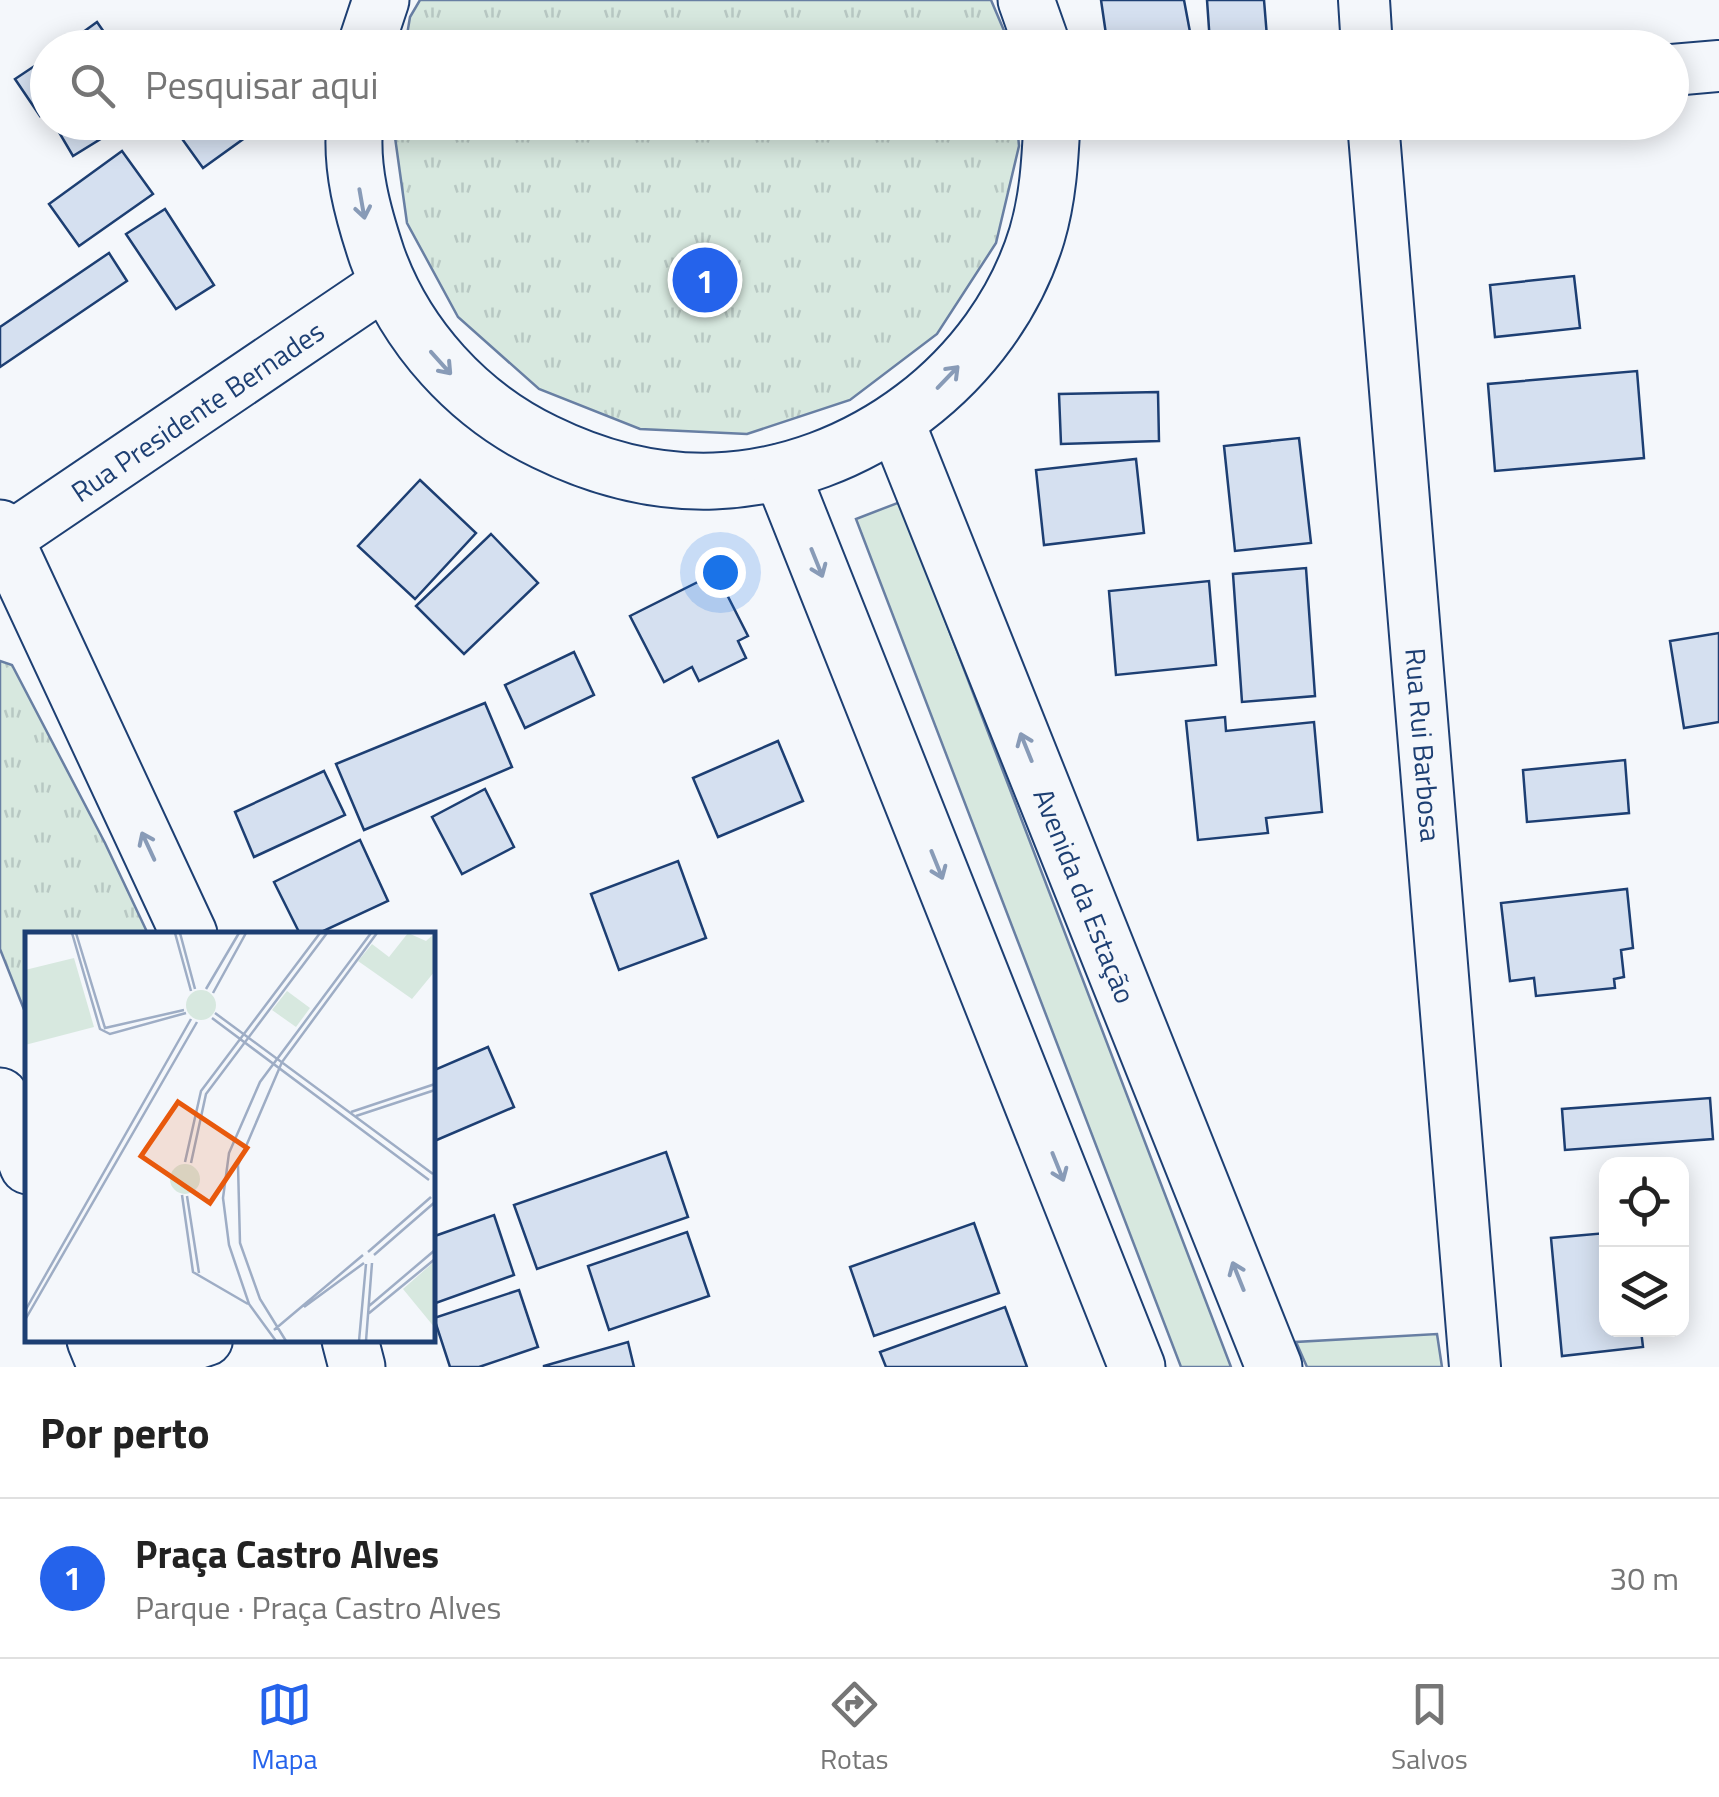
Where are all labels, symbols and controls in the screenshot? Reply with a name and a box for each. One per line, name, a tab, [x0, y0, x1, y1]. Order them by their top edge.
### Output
search box	[30, 30, 1689, 140]
text: Pesquisar aqui	[145, 56, 378, 114]
icon: search	[65, 58, 120, 113]
one-way arrow	[353, 187, 372, 220]
pin: 1	[672, 242, 738, 318]
street label: Rua Presidente Bernades	[62, 309, 332, 512]
one-way arrow	[429, 350, 452, 375]
one-way arrow	[936, 366, 960, 390]
your location	[695, 547, 746, 598]
one-way arrow	[809, 547, 827, 578]
street label: Rua Rui Barbosa	[1395, 646, 1453, 843]
one-way arrow	[1016, 732, 1034, 763]
street label: Avenida da Estação	[1023, 782, 1148, 1009]
one-way arrow	[138, 832, 157, 862]
one-way arrow	[930, 849, 948, 880]
inset map	[25, 932, 435, 1342]
one-way arrow	[1050, 1151, 1068, 1181]
map controls	[1599, 1157, 1689, 1337]
button: locate	[1599, 1157, 1689, 1247]
button: layers	[1599, 1247, 1689, 1337]
one-way arrow	[1228, 1262, 1246, 1292]
text: Por perto	[40, 1400, 209, 1464]
text: Praça Castro Alves	[135, 1525, 439, 1583]
text: 1	[64, 1554, 81, 1602]
text: 30 m	[1609, 1554, 1679, 1602]
text: Parque · Praça Castro Alves	[135, 1583, 501, 1631]
tab: Mapa	[251, 1677, 318, 1780]
tab: Rotas	[820, 1677, 889, 1780]
tab: Salvos	[1391, 1677, 1468, 1780]

